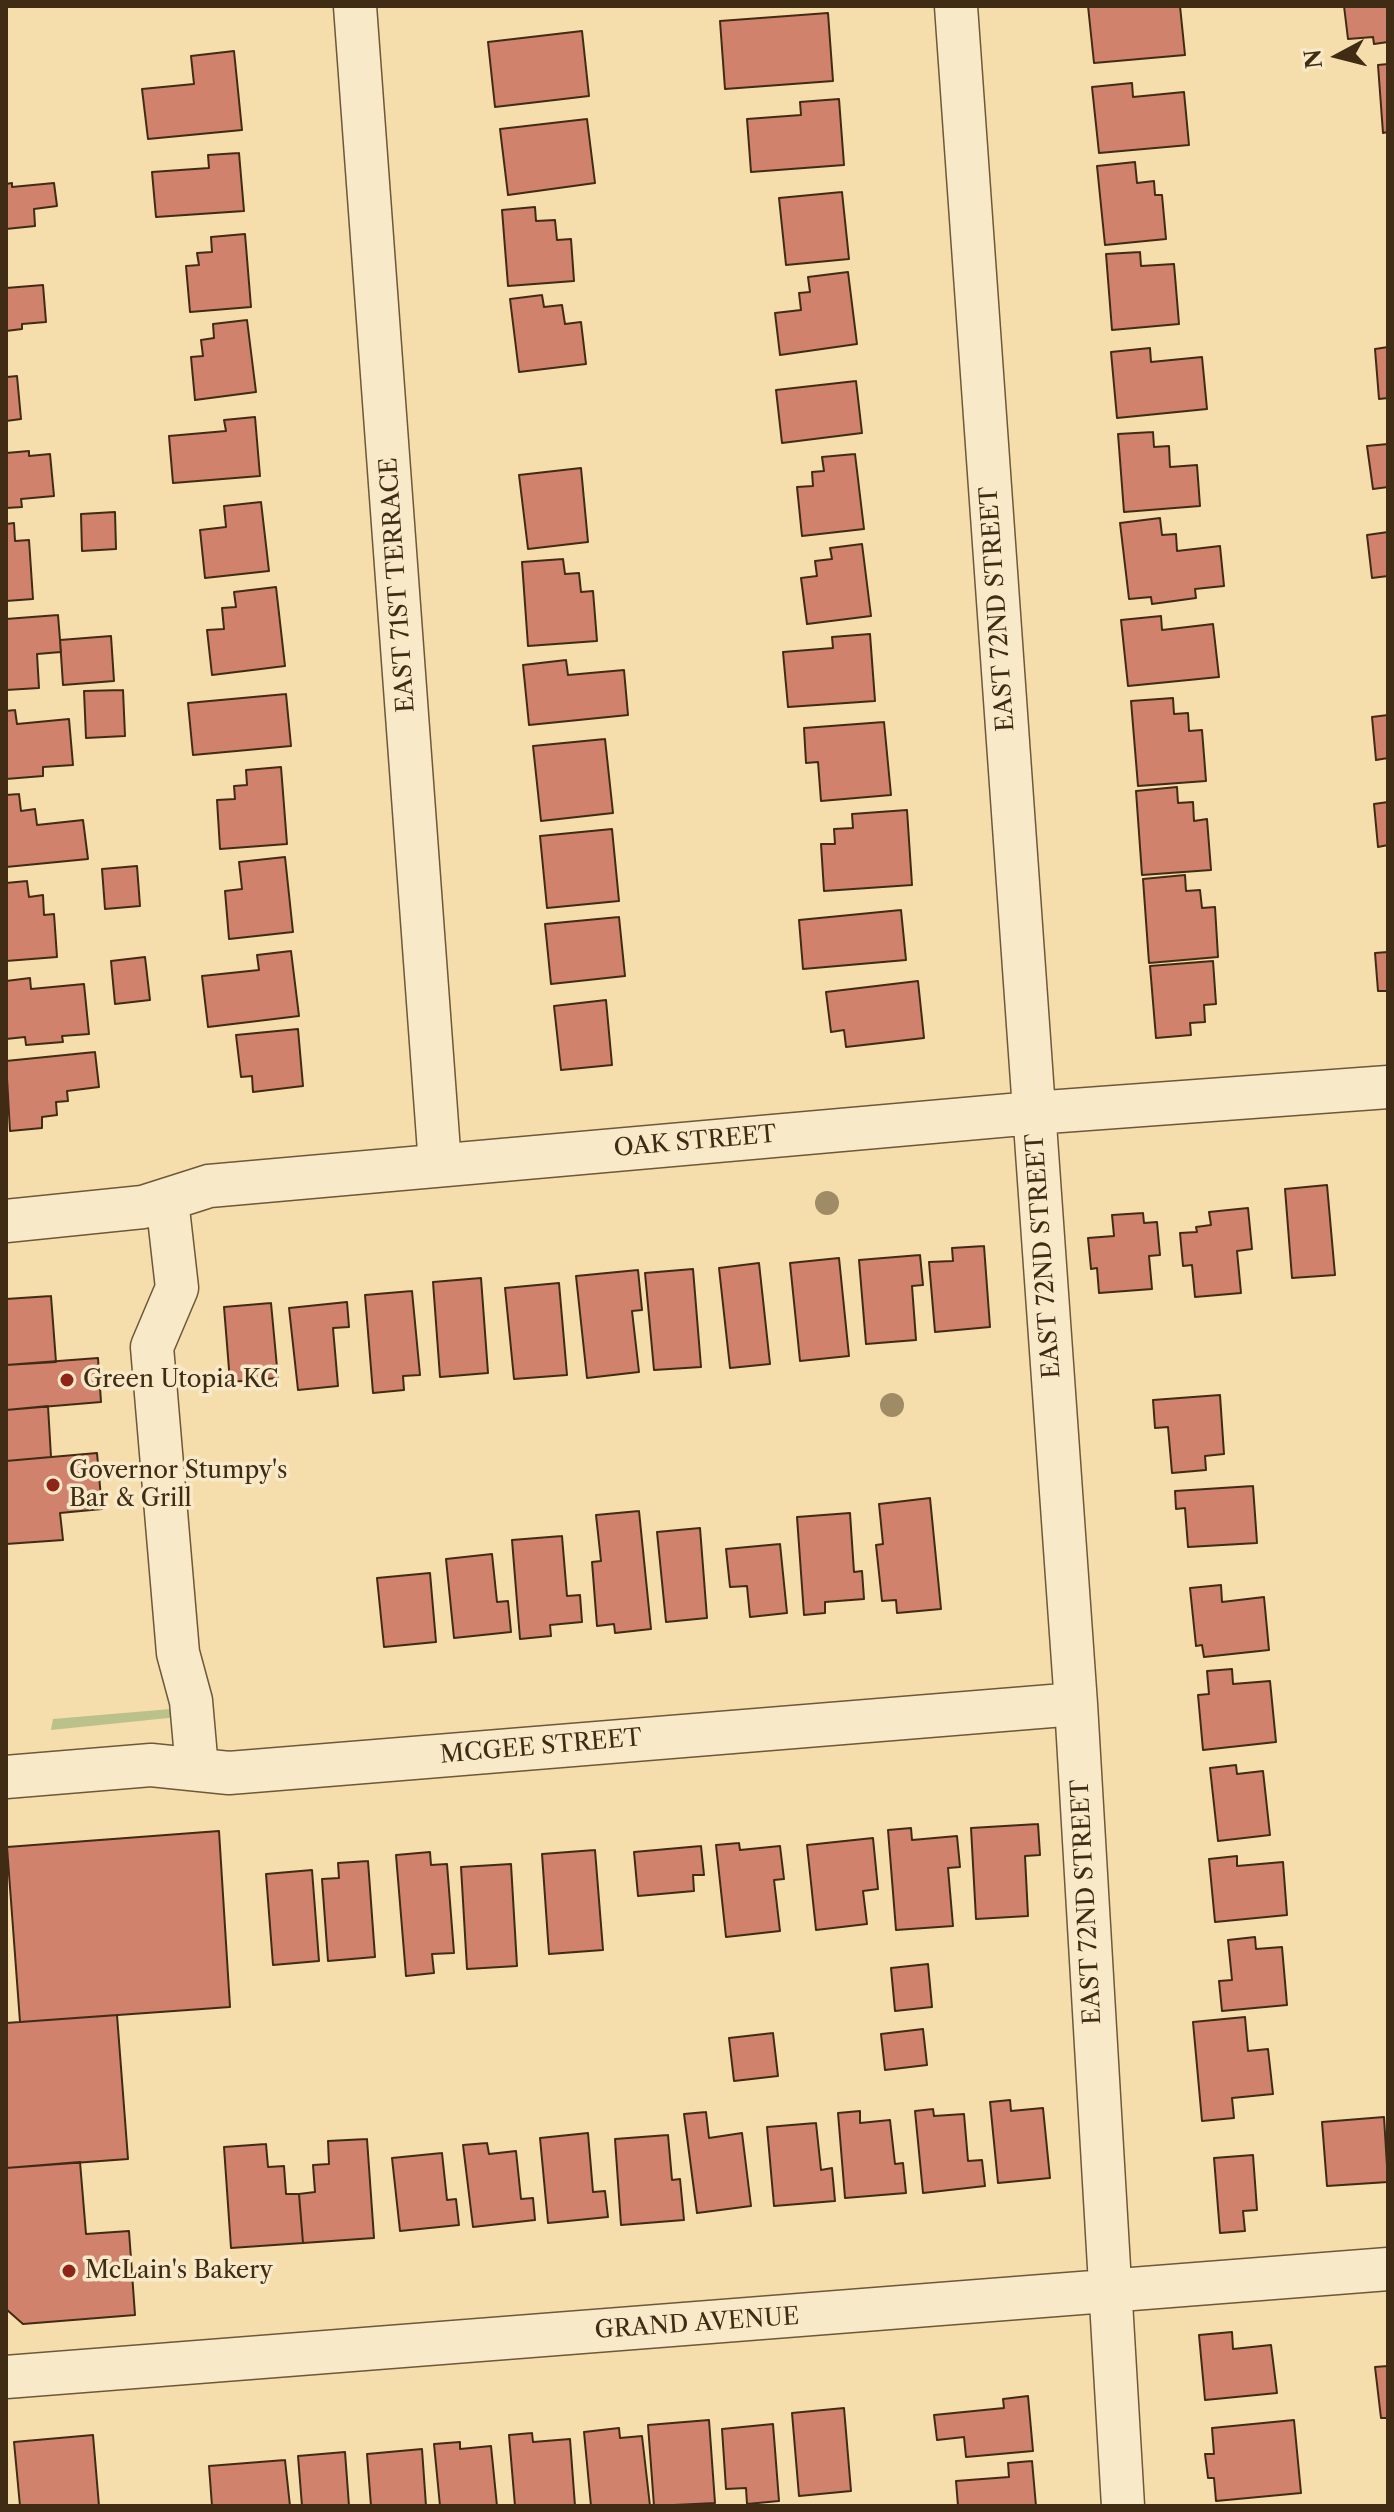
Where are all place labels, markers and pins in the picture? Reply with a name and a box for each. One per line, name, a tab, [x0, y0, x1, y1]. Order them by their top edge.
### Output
place label: Green Utopia KC	[83, 1366, 279, 1394]
marker: Green Utopia KC	[58, 1371, 76, 1389]
place label: Governor Stumpy's Bar & Grill	[69, 1457, 287, 1513]
marker: Governor Stumpy's Bar & Grill	[44, 1476, 62, 1494]
place label: McLain's Bakery	[85, 2257, 273, 2285]
marker: McLain's Bakery	[60, 2262, 78, 2280]

